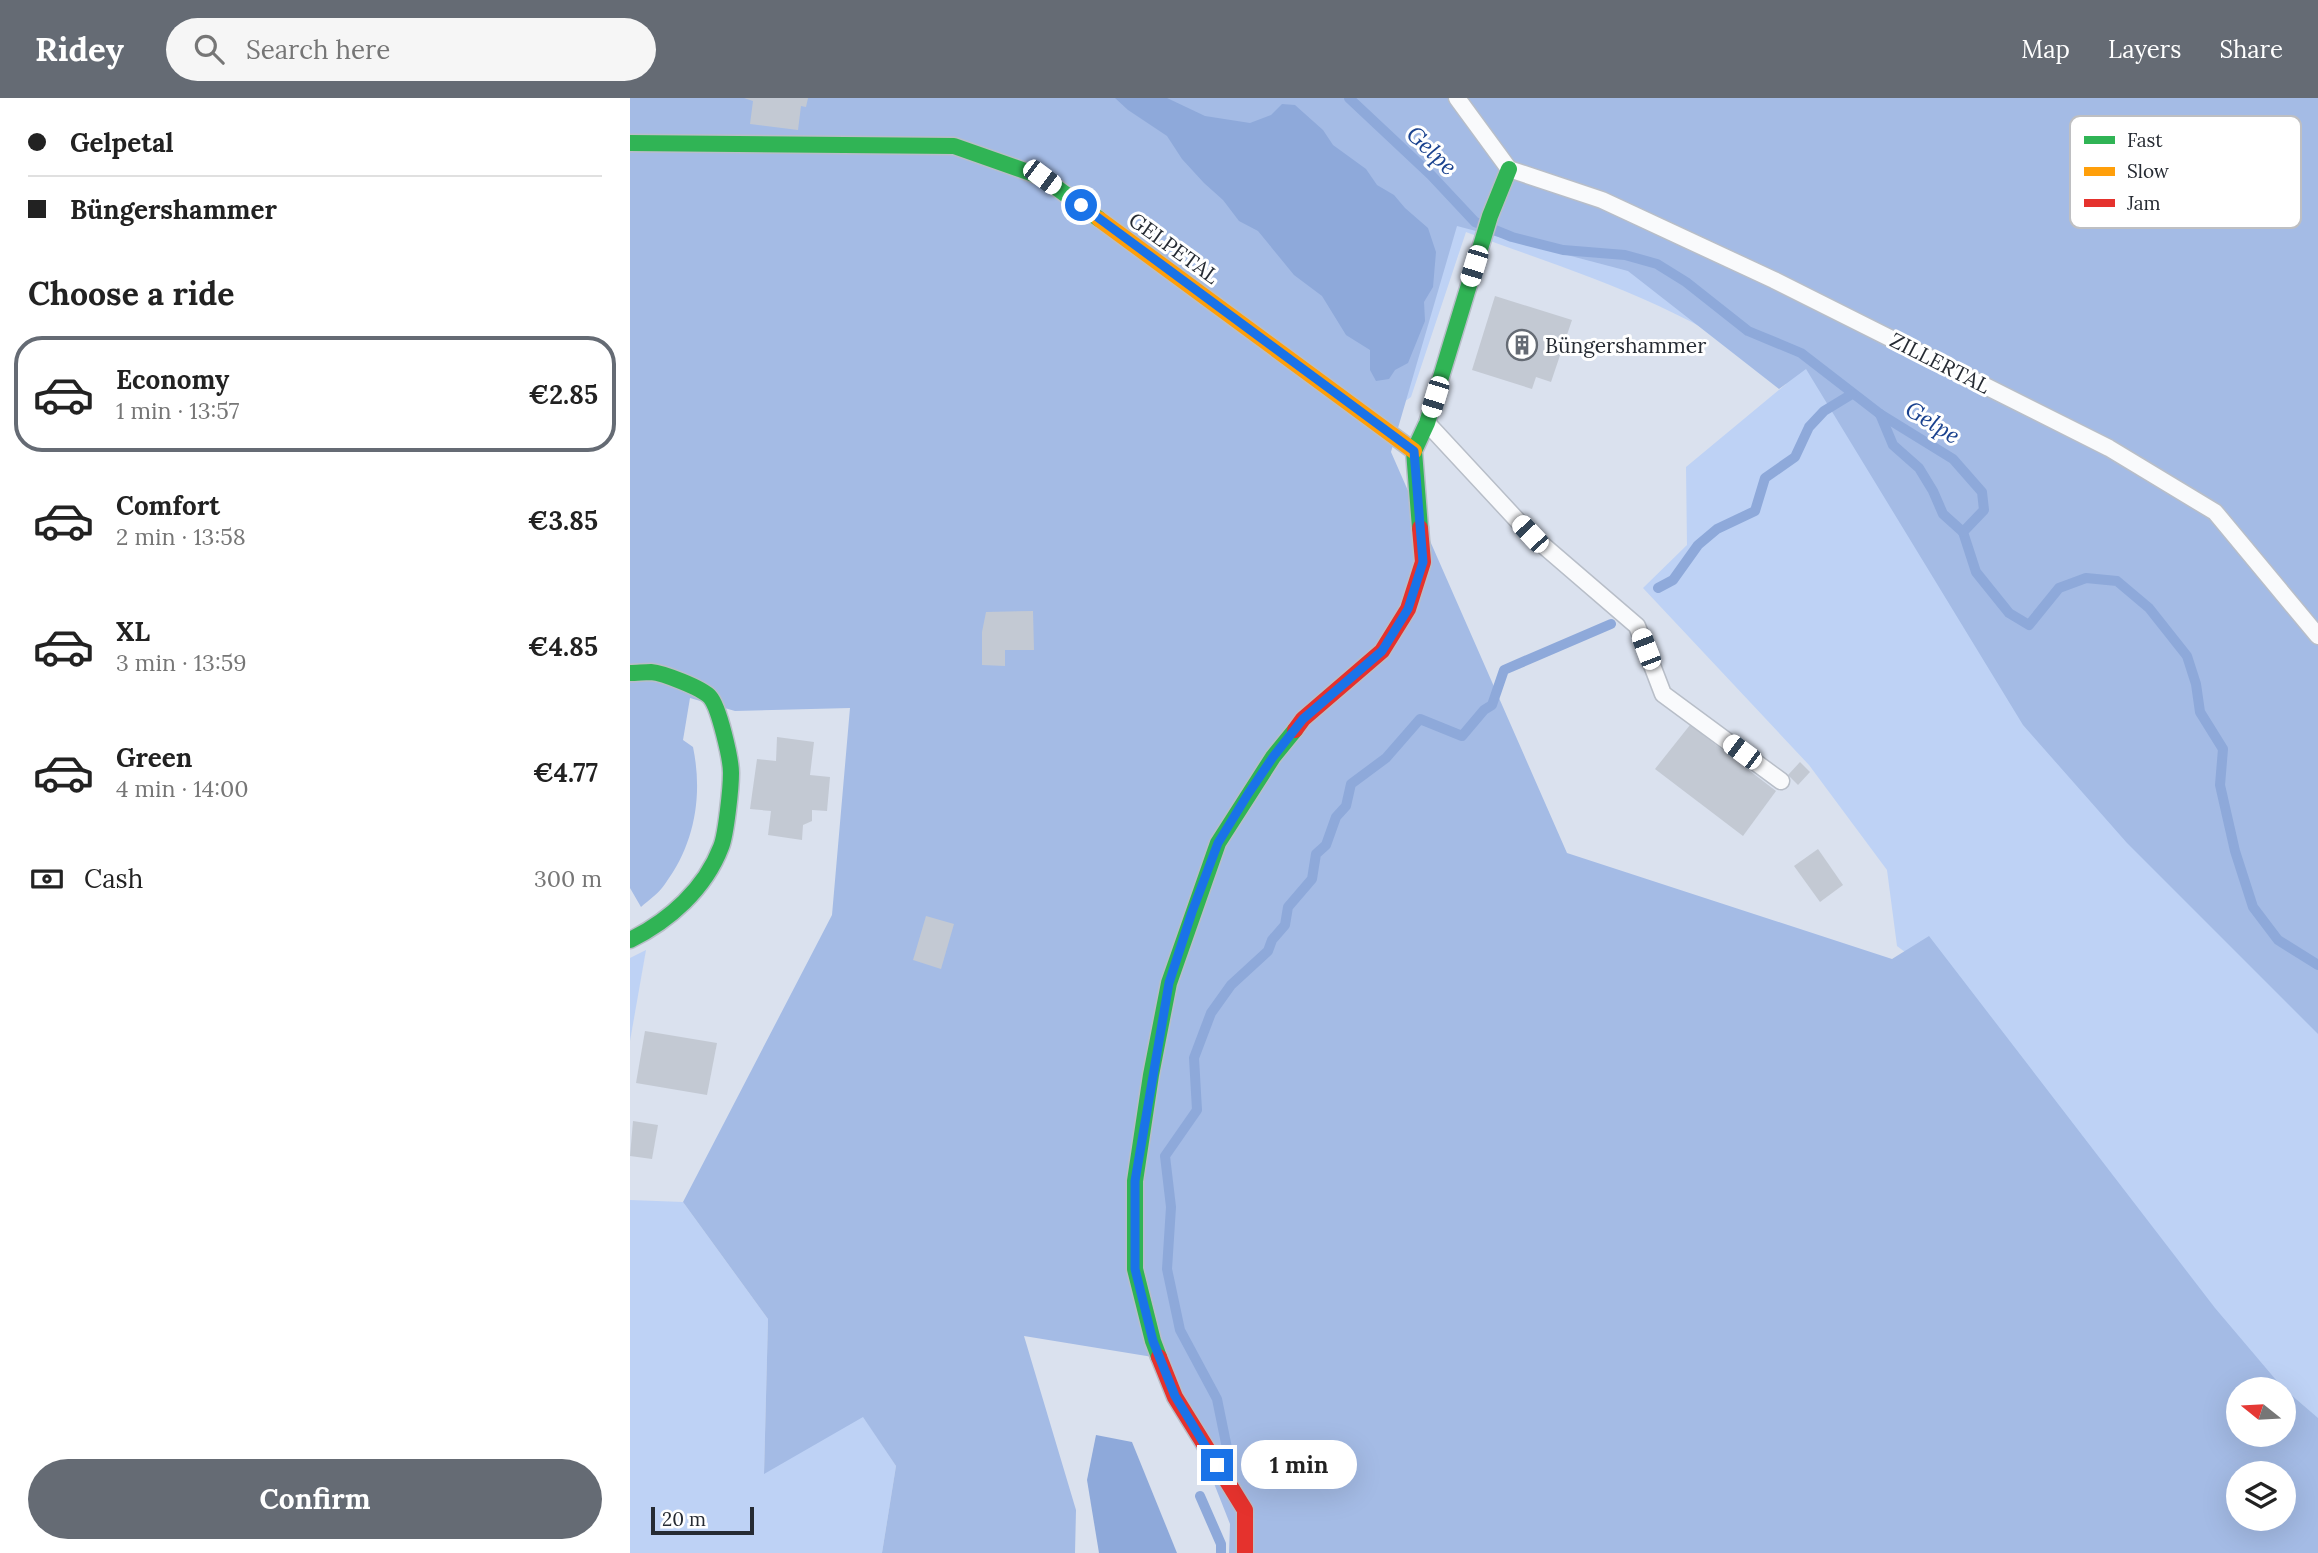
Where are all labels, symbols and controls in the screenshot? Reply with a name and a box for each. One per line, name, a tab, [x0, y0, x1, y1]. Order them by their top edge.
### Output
search box	[166, 18, 656, 81]
text: Ridey	[35, 28, 124, 70]
icon: search	[190, 30, 228, 68]
text: Search here	[246, 33, 390, 66]
text: Map	[2021, 34, 2070, 65]
text: Layers	[2108, 34, 2181, 65]
text: Share	[2219, 34, 2283, 65]
legend	[2070, 116, 2301, 228]
water label: Gelpe	[1401, 119, 1463, 181]
text: Gelpetal	[70, 126, 174, 159]
text: Fast	[2127, 128, 2163, 152]
car	[1019, 156, 1066, 198]
text: Slow	[2127, 159, 2170, 183]
route start	[1065, 189, 1097, 221]
text: Jam	[2126, 191, 2161, 215]
text: Büngershammer	[70, 193, 277, 226]
street label: GELPETAL	[1124, 206, 1224, 290]
car	[1458, 243, 1491, 289]
text: Choose a ride	[28, 273, 235, 314]
street label: ZILLERTAL	[1885, 326, 1995, 400]
building icon: Büngershammer	[1505, 328, 1539, 362]
place label: Büngershammer	[1545, 332, 1706, 359]
icon: car	[32, 363, 95, 426]
text: Economy	[116, 363, 229, 396]
car	[1419, 374, 1452, 420]
text: €2.85	[528, 378, 598, 411]
water label: Gelpe	[1900, 394, 1966, 450]
text: 1 min · 13:57	[116, 396, 239, 425]
icon: car	[32, 489, 95, 552]
text: Comfort	[116, 489, 220, 522]
text: €3.85	[527, 504, 598, 537]
car	[1508, 511, 1553, 557]
text: 2 min · 13:58	[116, 522, 246, 551]
icon: car	[32, 615, 95, 678]
text: XL	[116, 615, 150, 648]
car	[1629, 626, 1664, 672]
text: €4.85	[528, 630, 598, 663]
text: 3 min · 13:59	[116, 648, 246, 677]
car	[1719, 731, 1766, 773]
icon: car	[32, 741, 95, 804]
text: Green	[116, 741, 192, 774]
text: €4.77	[533, 756, 598, 789]
text: 4 min · 14:00	[116, 774, 249, 803]
icon: cash	[28, 860, 66, 898]
text: Cash	[84, 862, 143, 895]
text: 300 m	[534, 864, 602, 893]
north arrow	[2226, 1377, 2296, 1447]
map controls	[2226, 1377, 2296, 1531]
callout: 1 min	[1242, 1440, 1357, 1490]
route end	[1201, 1449, 1233, 1481]
text: 1 min	[1270, 1450, 1328, 1479]
button: Confirm	[28, 1459, 602, 1539]
button: layers	[2226, 1461, 2296, 1531]
scale bar	[651, 1504, 754, 1536]
text: 20 m	[662, 1507, 706, 1531]

